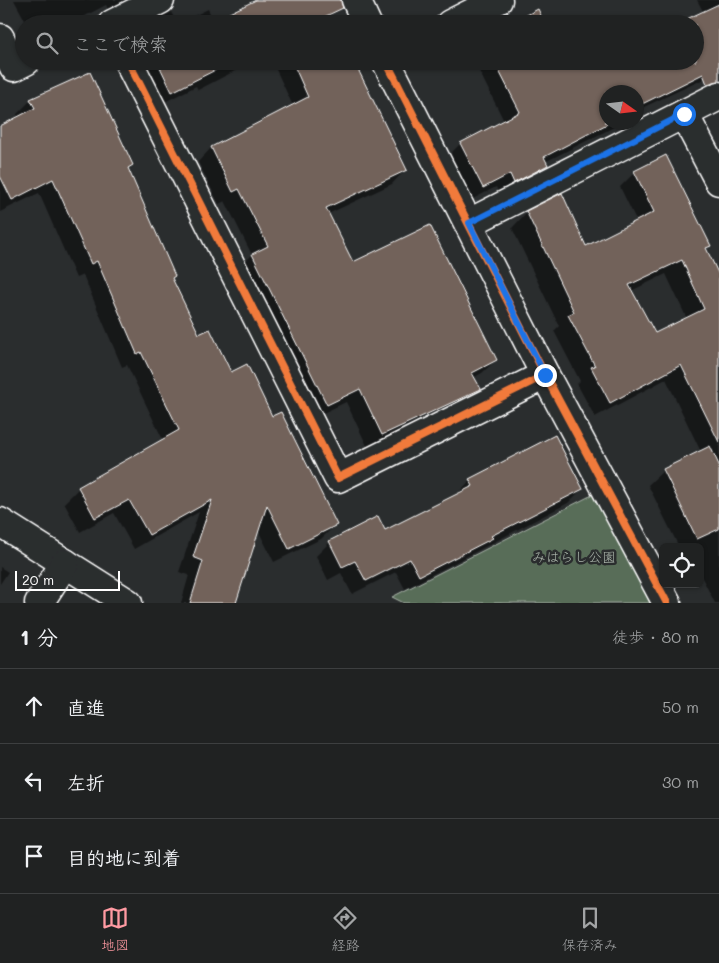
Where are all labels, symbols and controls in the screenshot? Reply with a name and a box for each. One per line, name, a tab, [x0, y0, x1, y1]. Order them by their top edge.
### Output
search box	[15, 15, 704, 70]
icon: search	[33, 29, 61, 57]
text: ここで検索	[73, 31, 168, 56]
north arrow	[599, 85, 644, 130]
route start	[673, 103, 696, 126]
route end	[534, 364, 557, 387]
map controls	[659, 543, 704, 588]
button: locate	[659, 543, 704, 588]
park label: みはらし公園	[532, 547, 616, 566]
scale bar	[15, 568, 120, 591]
text: 20 m	[22, 570, 54, 589]
text: 1 分	[20, 623, 58, 650]
text: 徒歩 · 80 m	[612, 626, 699, 647]
icon: ahead	[20, 692, 48, 720]
text: 直進	[67, 695, 105, 720]
text: 50 m	[662, 696, 699, 717]
icon: left	[20, 767, 48, 795]
text: 左折	[67, 770, 105, 795]
text: 30 m	[662, 771, 699, 792]
icon: arrive	[20, 842, 48, 870]
text: 目的地に到着	[67, 845, 181, 870]
tab: 地図	[101, 904, 129, 954]
tab: 経路	[331, 904, 359, 954]
tab: 保存済み	[562, 904, 618, 954]

